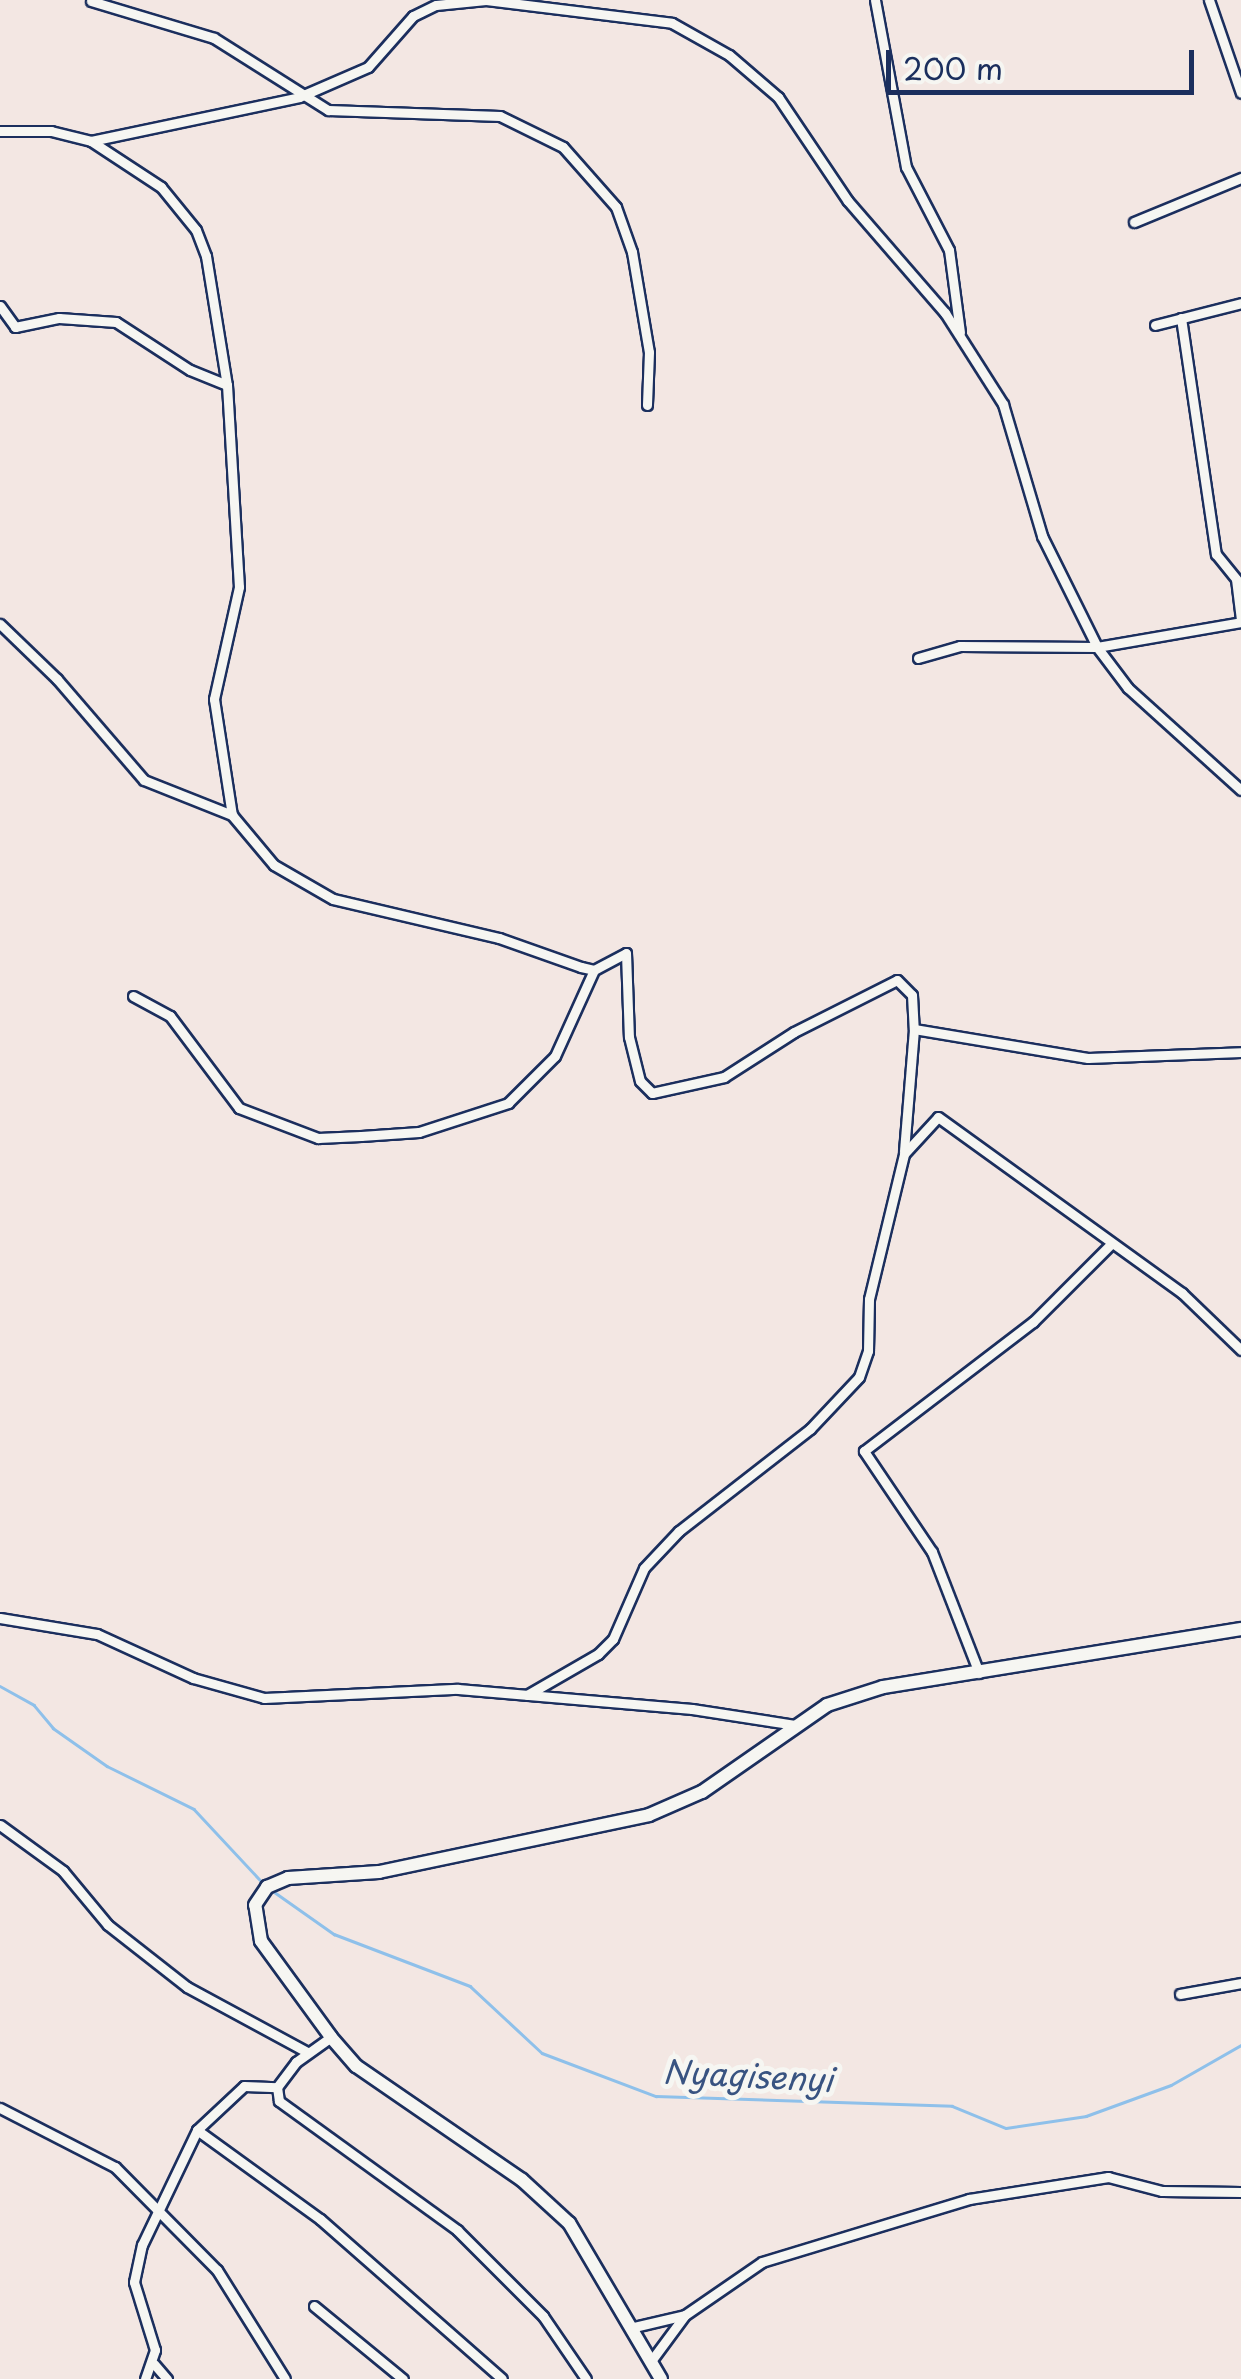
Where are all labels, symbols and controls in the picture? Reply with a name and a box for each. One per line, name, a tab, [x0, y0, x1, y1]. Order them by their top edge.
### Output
scale bar	[891, 30, 1198, 92]
text: 200 m	[903, 45, 1003, 90]
water label: Nyagisenyi	[662, 2051, 834, 2099]

